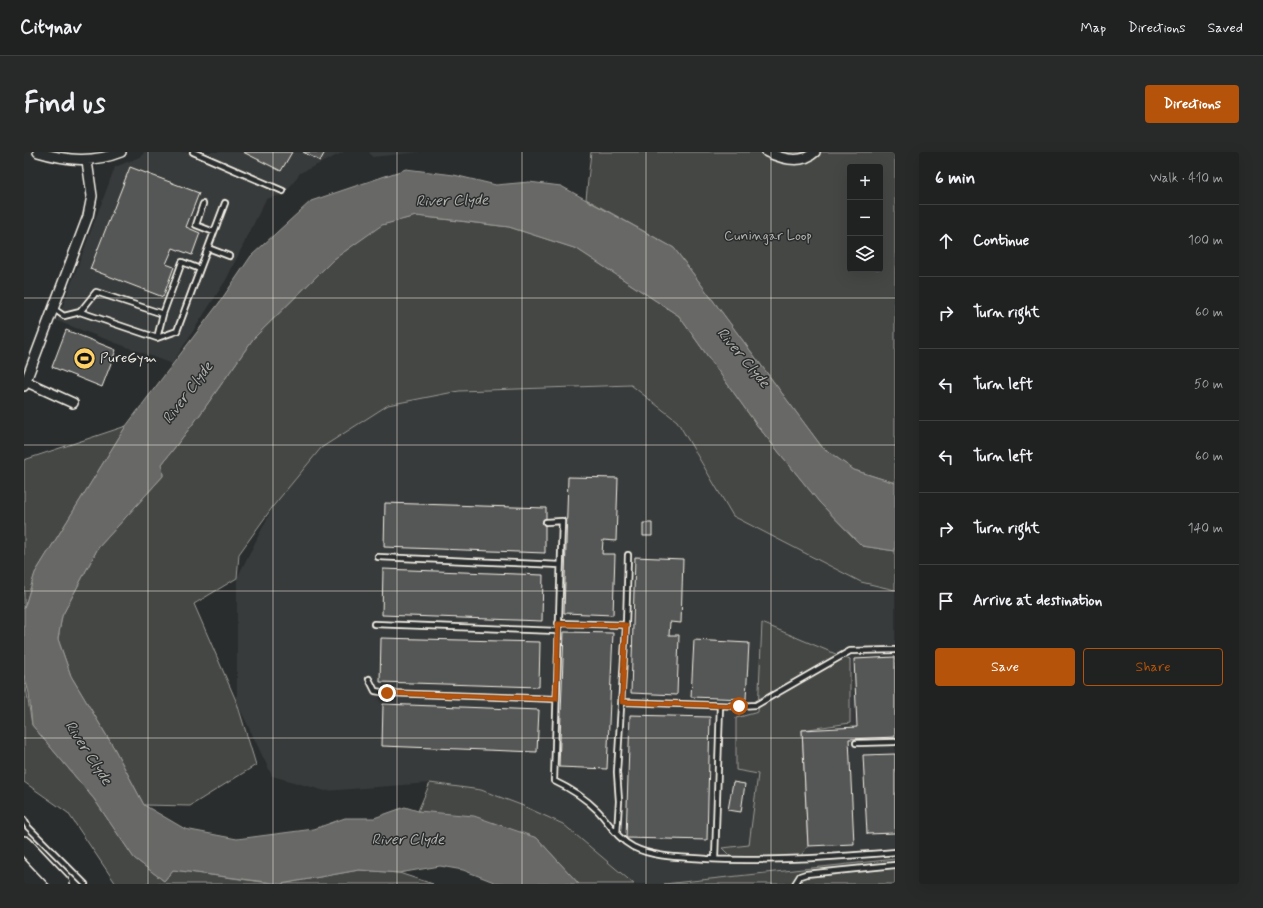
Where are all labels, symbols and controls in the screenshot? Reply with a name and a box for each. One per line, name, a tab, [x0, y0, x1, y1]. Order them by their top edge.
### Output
text: Citynav	[20, 15, 82, 40]
text: Map	[1080, 19, 1106, 37]
text: Directions	[1128, 19, 1186, 37]
text: Saved	[1208, 19, 1243, 37]
button: Directions	[1145, 85, 1239, 123]
text: Find us	[24, 86, 105, 123]
map controls	[847, 164, 883, 272]
button: +	[847, 164, 883, 200]
text: 6 min	[935, 167, 975, 189]
text: Walk · 410 m	[1150, 170, 1223, 187]
water label: River Clyde	[415, 190, 489, 212]
button: −	[847, 200, 883, 236]
park label: Cuningar Loop	[724, 227, 812, 245]
icon: ahead	[935, 230, 957, 252]
text: Continue	[973, 231, 1029, 251]
text: 100 m	[1188, 232, 1223, 249]
button: layers	[847, 236, 883, 272]
icon: right	[935, 302, 957, 324]
text: Turn right	[973, 303, 1040, 323]
text: 60 m	[1195, 304, 1223, 321]
water label: River Clyde	[712, 324, 774, 393]
sports icon: PureGym	[71, 345, 97, 371]
place label: PureGym	[100, 349, 157, 367]
water label: River Clyde	[158, 357, 218, 428]
icon: left	[935, 374, 957, 396]
text: Turn left	[973, 375, 1033, 395]
text: 50 m	[1194, 376, 1223, 393]
icon: left	[935, 446, 957, 468]
text: Turn left	[973, 447, 1033, 467]
text: 60 m	[1195, 448, 1223, 465]
icon: right	[935, 518, 957, 540]
text: Turn right	[973, 519, 1040, 539]
text: 140 m	[1188, 520, 1223, 537]
icon: arrive	[935, 590, 957, 612]
text: Arrive at destination	[973, 591, 1102, 611]
button: Save	[935, 648, 1075, 686]
button: Share	[1083, 648, 1223, 686]
route end	[378, 684, 396, 702]
route start	[730, 697, 748, 715]
water label: River Clyde	[60, 717, 117, 789]
water label: River Clyde	[372, 830, 445, 850]

